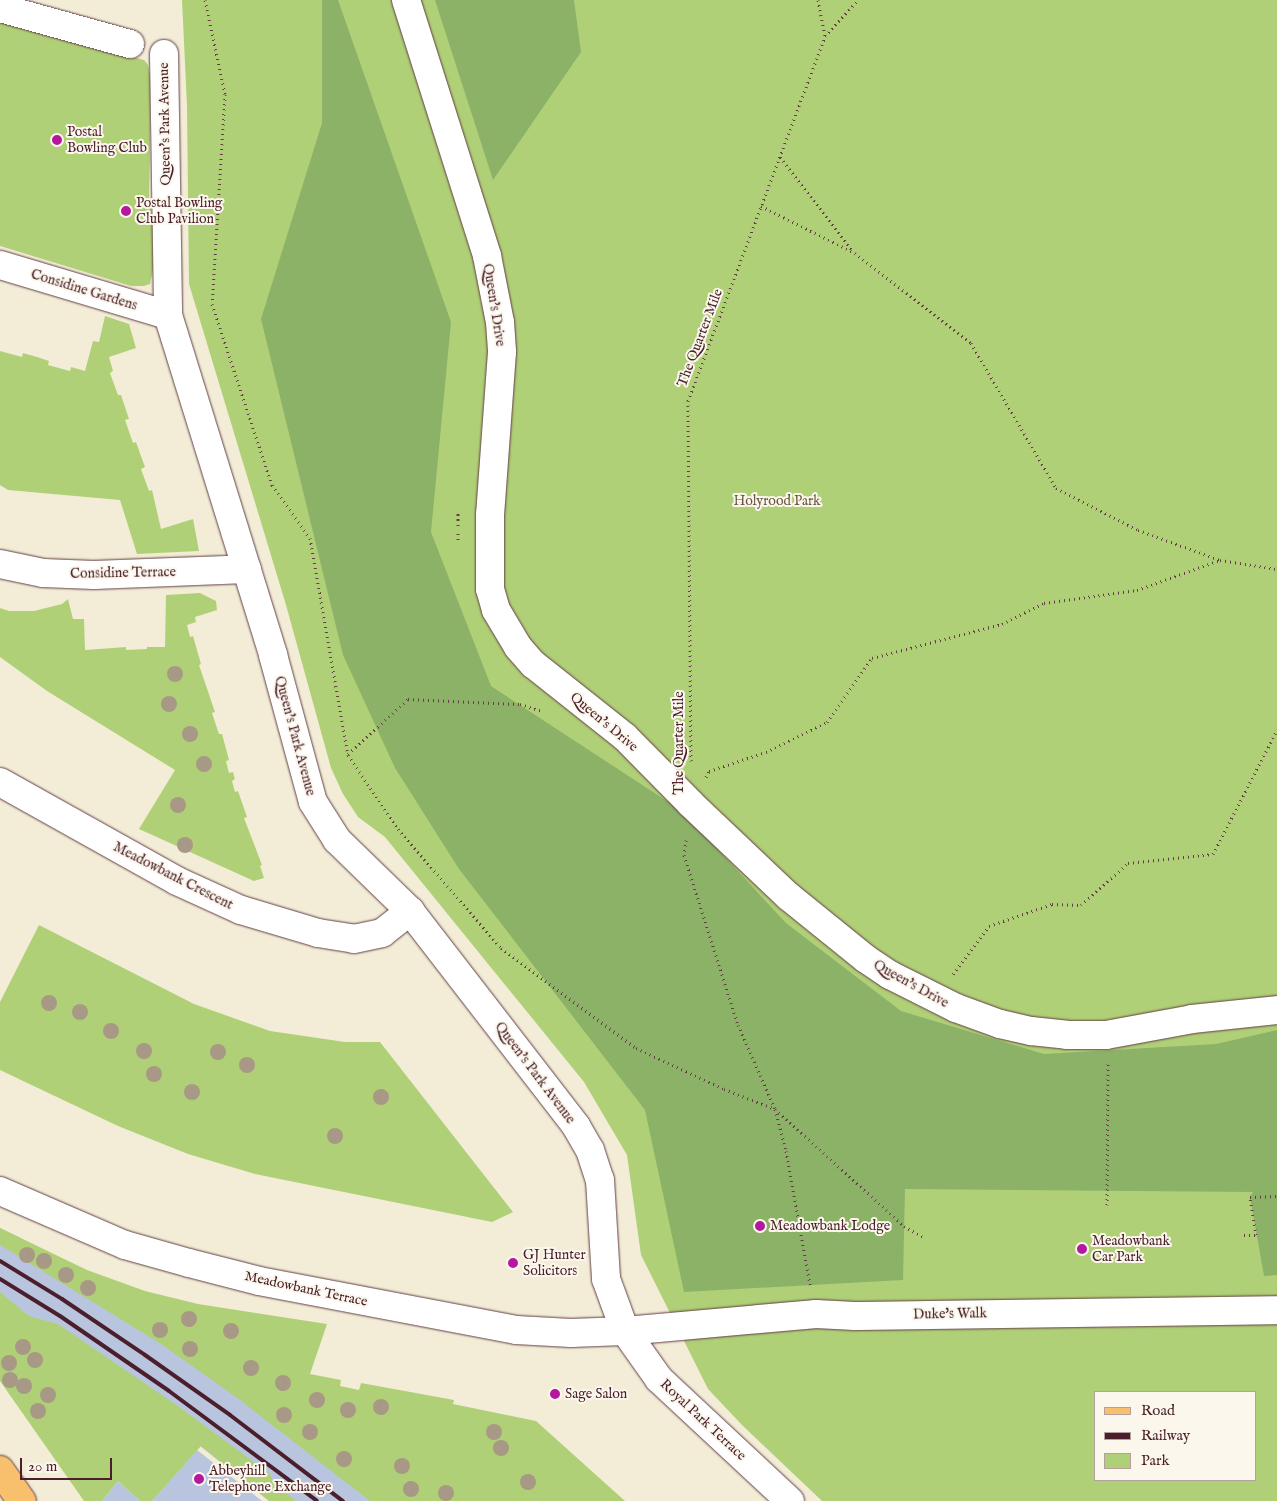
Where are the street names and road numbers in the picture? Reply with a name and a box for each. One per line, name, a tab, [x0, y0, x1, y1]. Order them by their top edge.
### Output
street label: Queen's Park Avenue	[156, 62, 174, 186]
street label: Queen's Drive	[479, 263, 509, 347]
street label: Considine Gardens	[29, 266, 139, 314]
street label: The Quarter Mile	[674, 287, 726, 389]
street label: Considine Terrace	[70, 564, 176, 582]
street label: Queen's Park Avenue	[271, 674, 319, 798]
street label: Queen's Drive	[567, 689, 641, 755]
street label: The Quarter Mile	[671, 691, 687, 795]
street label: Meadowbank Crescent	[110, 839, 236, 913]
street label: Queen's Drive	[870, 956, 952, 1012]
street label: Queen's Park Avenue	[491, 1019, 579, 1127]
street label: Meadowbank Terrace	[243, 1268, 369, 1310]
street label: Duke's Walk	[913, 1305, 987, 1323]
street label: Royal Park Terrace	[656, 1376, 750, 1464]

